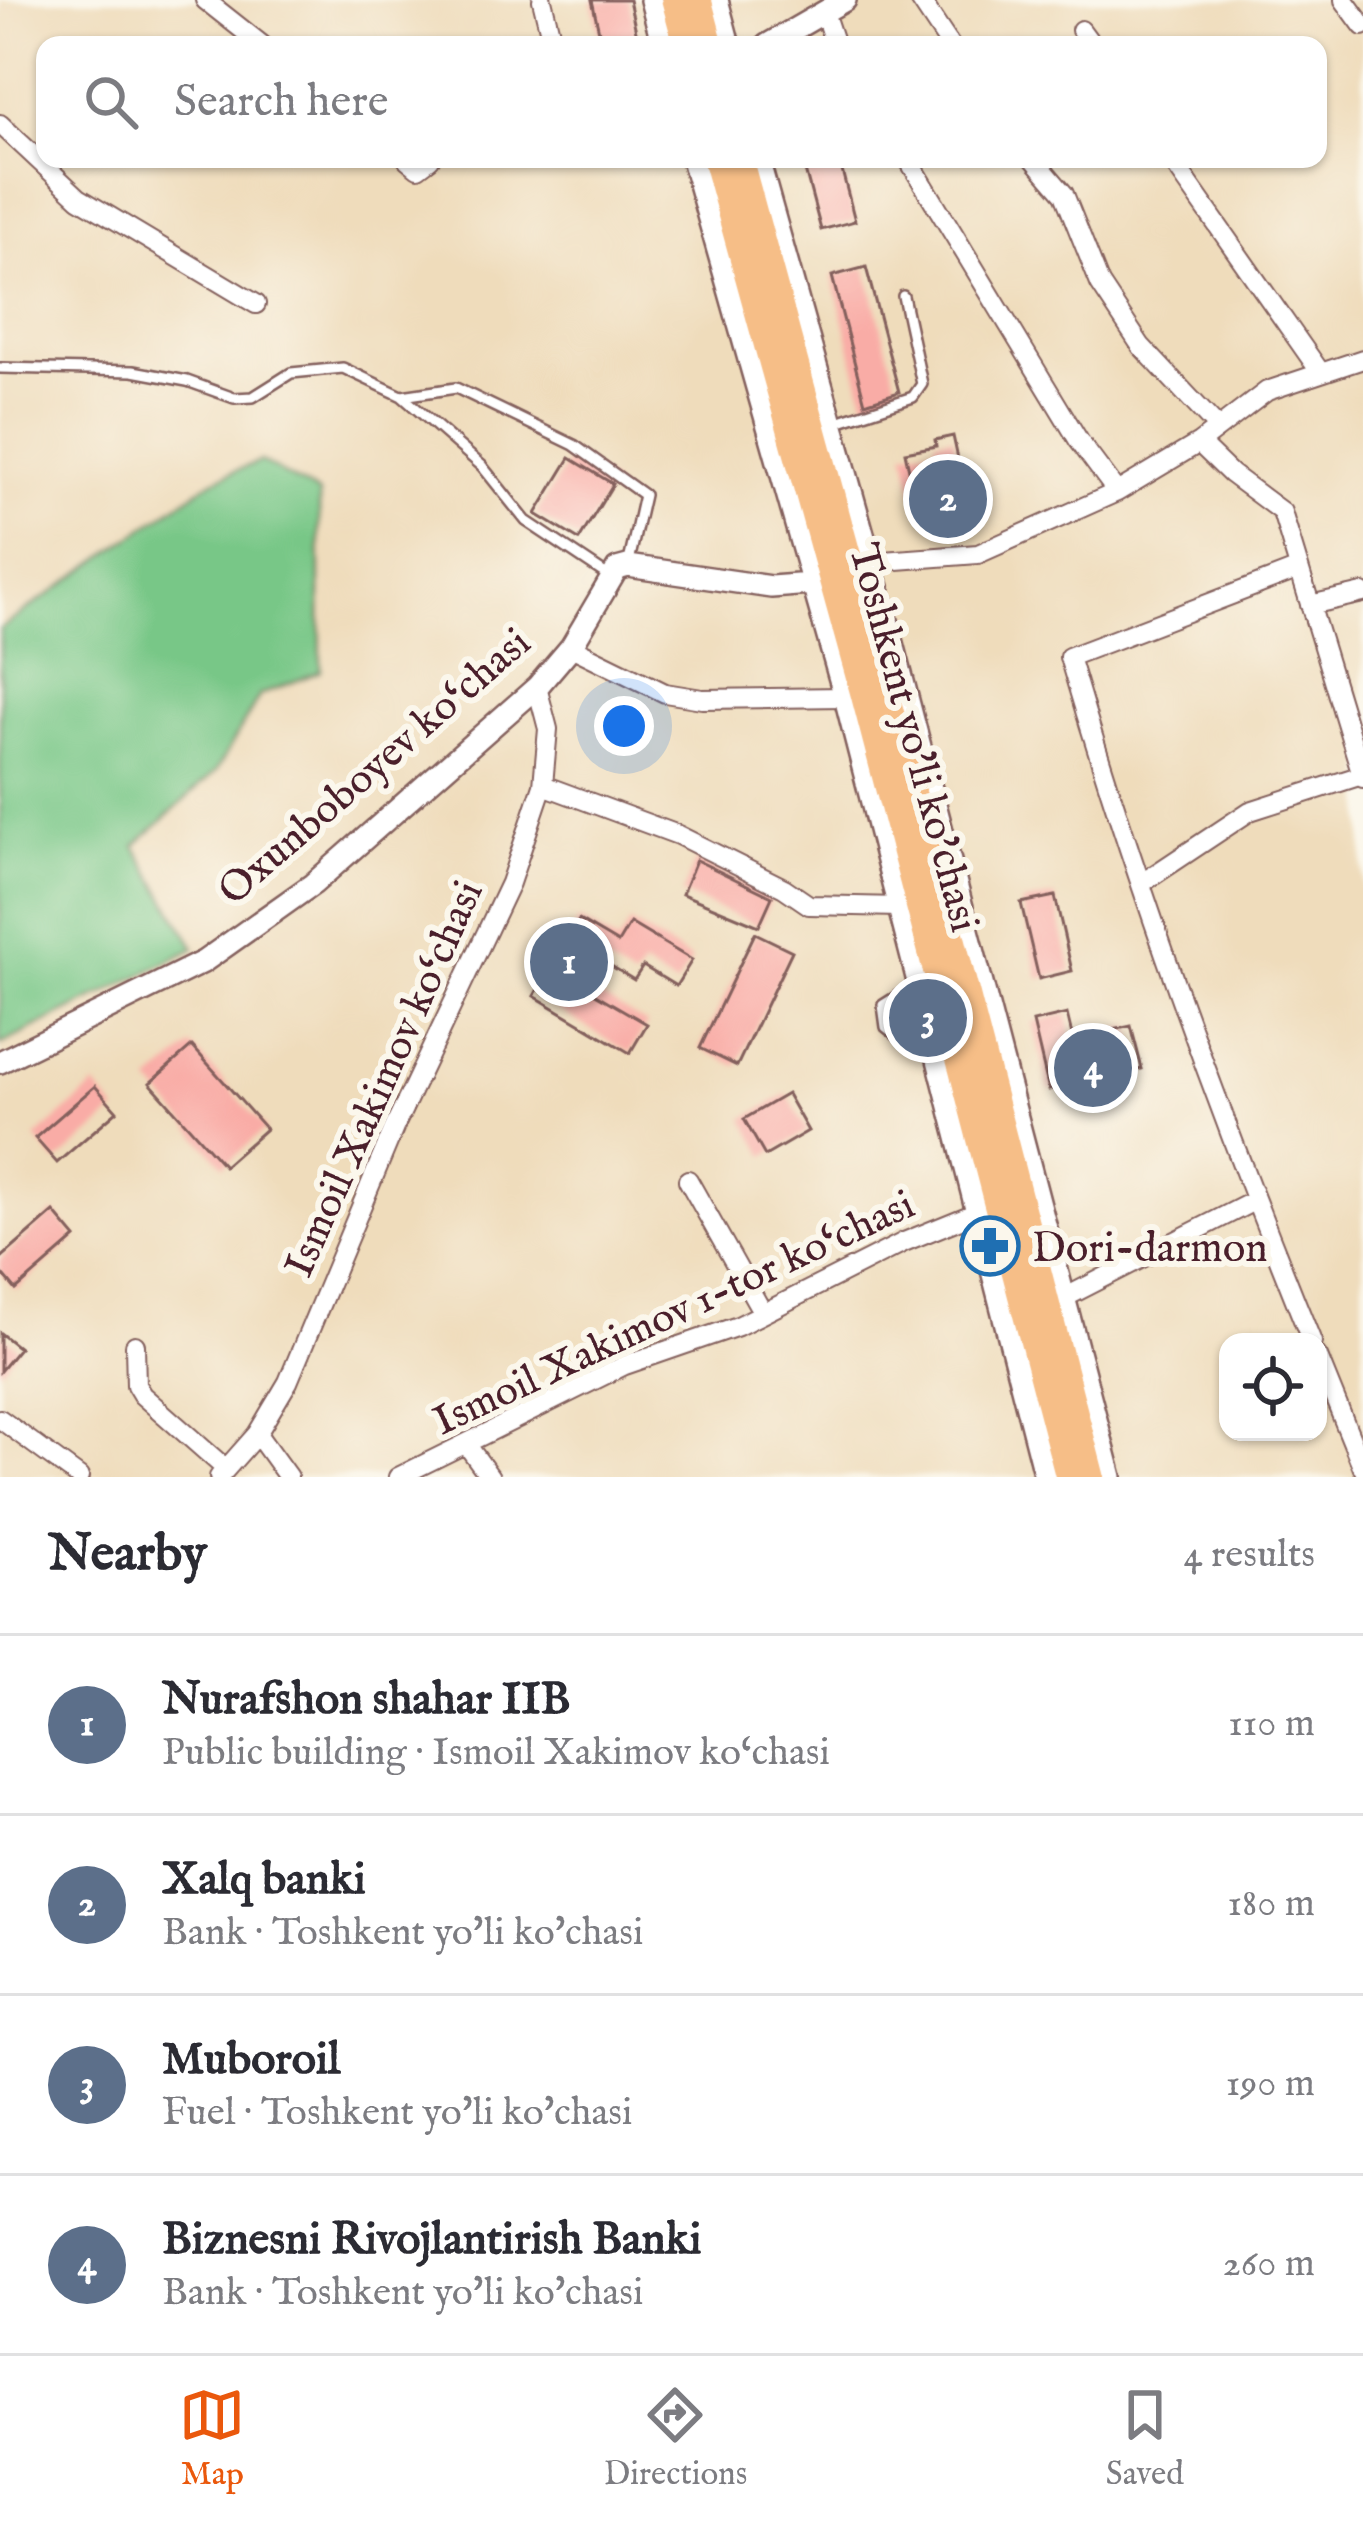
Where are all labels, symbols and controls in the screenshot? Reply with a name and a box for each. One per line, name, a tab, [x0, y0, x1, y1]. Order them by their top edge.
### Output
search box	[36, 36, 1327, 168]
icon: search	[78, 69, 144, 135]
text: Search here	[174, 74, 388, 131]
pin: 2	[909, 454, 987, 544]
street label: Toshkent yo'li ko'chasi	[835, 538, 990, 938]
street label: Oxunboboyev ko‘chasi	[208, 617, 542, 918]
your location	[594, 696, 654, 756]
street label: Ismoil Xakimov ko‘chasi	[274, 873, 497, 1286]
pin: 1	[530, 917, 608, 1007]
pin: 3	[889, 973, 967, 1063]
pin: 4	[1054, 1023, 1132, 1113]
street label: Ismoil Xakimov 1-tor ko‘chasi	[425, 1179, 924, 1449]
pharmacy icon: Dori-darmon	[959, 1215, 1021, 1277]
place label: Dori-darmon	[1032, 1223, 1268, 1276]
map controls	[1219, 1333, 1327, 1441]
button: locate	[1219, 1333, 1327, 1441]
text: Nearby	[48, 1523, 207, 1588]
text: 4 results	[1183, 1531, 1315, 1580]
text: Nurafshon shahar IIB	[162, 1672, 570, 1729]
text: 1	[80, 1700, 94, 1749]
text: 110 m	[1228, 1700, 1315, 1749]
text: Public building · Ismoil Xakimov ko‘chasi	[162, 1729, 830, 1778]
text: Xalq banki	[162, 1852, 366, 1909]
text: 2	[78, 1880, 96, 1929]
text: 180 m	[1227, 1880, 1315, 1929]
text: Bank · Toshkent yo'li ko'chasi	[162, 1909, 643, 1958]
text: Muboroil	[162, 2032, 340, 2089]
text: 3	[80, 2060, 94, 2109]
text: 190 m	[1226, 2060, 1315, 2109]
text: Fuel · Toshkent yo'li ko'chasi	[162, 2089, 632, 2138]
text: Biznesni Rivojlantirish Banki	[162, 2212, 702, 2269]
text: 4	[77, 2240, 97, 2289]
text: 260 m	[1222, 2240, 1315, 2289]
text: Bank · Toshkent yo'li ko'chasi	[162, 2269, 643, 2318]
tab: Map	[179, 2382, 245, 2496]
tab: Directions	[604, 2382, 747, 2496]
tab: Saved	[1106, 2382, 1184, 2496]

